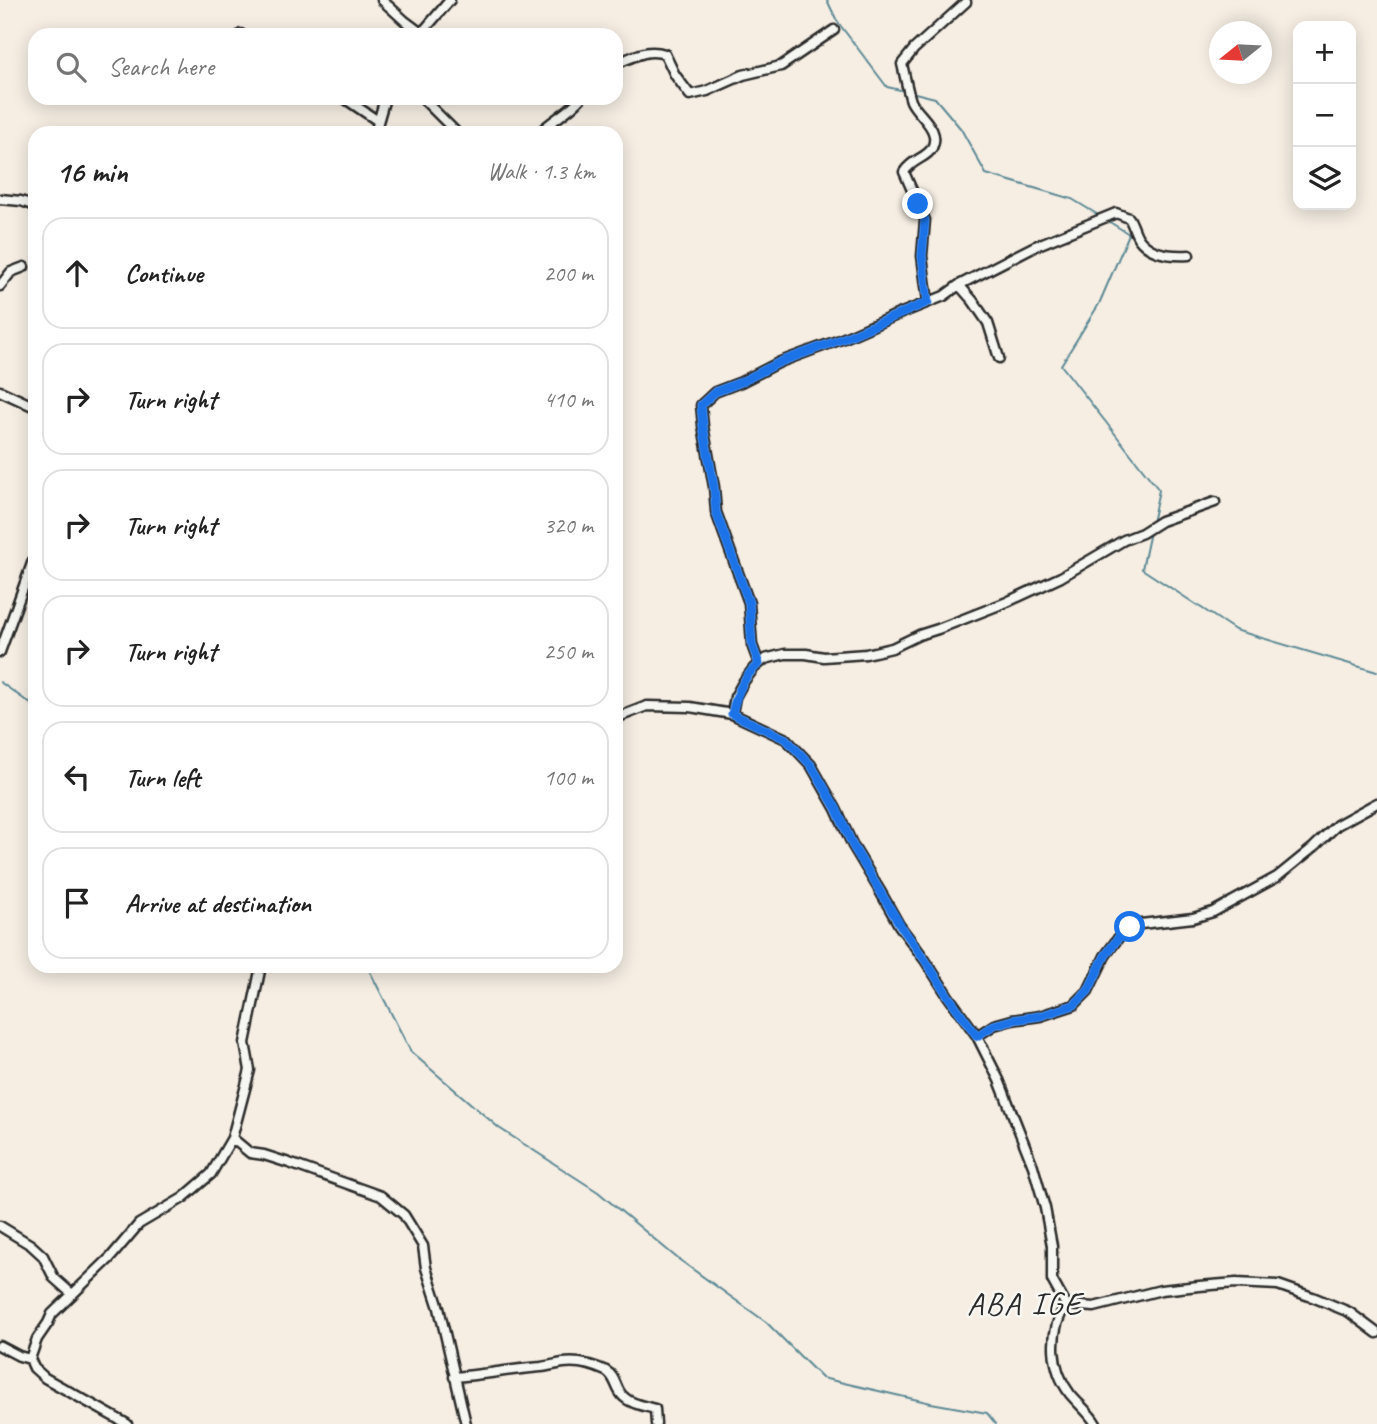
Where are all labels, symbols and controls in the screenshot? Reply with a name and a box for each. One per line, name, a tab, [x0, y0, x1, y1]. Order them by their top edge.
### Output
north arrow	[1209, 21, 1272, 84]
map controls	[1293, 21, 1356, 210]
button: +	[1293, 21, 1356, 84]
search box	[28, 28, 623, 105]
icon: search	[52, 48, 90, 86]
text: Search here	[108, 50, 214, 83]
button: −	[1293, 84, 1356, 147]
button: layers	[1293, 147, 1356, 210]
text: 16 min	[56, 153, 128, 191]
text: Walk · 1.3 km	[487, 157, 595, 186]
route end	[902, 188, 933, 219]
icon: ahead	[58, 254, 96, 292]
text: Continue	[125, 257, 203, 290]
text: 200 m	[544, 259, 593, 288]
icon: right	[58, 380, 96, 418]
text: Turn right	[125, 383, 216, 416]
text: 410 m	[544, 385, 593, 414]
icon: right	[58, 506, 96, 544]
text: Turn right	[125, 509, 216, 542]
text: 320 m	[544, 511, 593, 540]
icon: right	[58, 632, 96, 670]
text: Turn right	[125, 635, 216, 668]
text: 250 m	[544, 637, 593, 666]
icon: left	[58, 758, 96, 796]
text: Turn left	[125, 761, 200, 794]
text: 100 m	[544, 763, 593, 792]
icon: arrive	[58, 884, 96, 922]
text: Arrive at destination	[125, 887, 311, 920]
route start	[1114, 911, 1145, 942]
district label: ABA IGE	[967, 1283, 1085, 1324]

